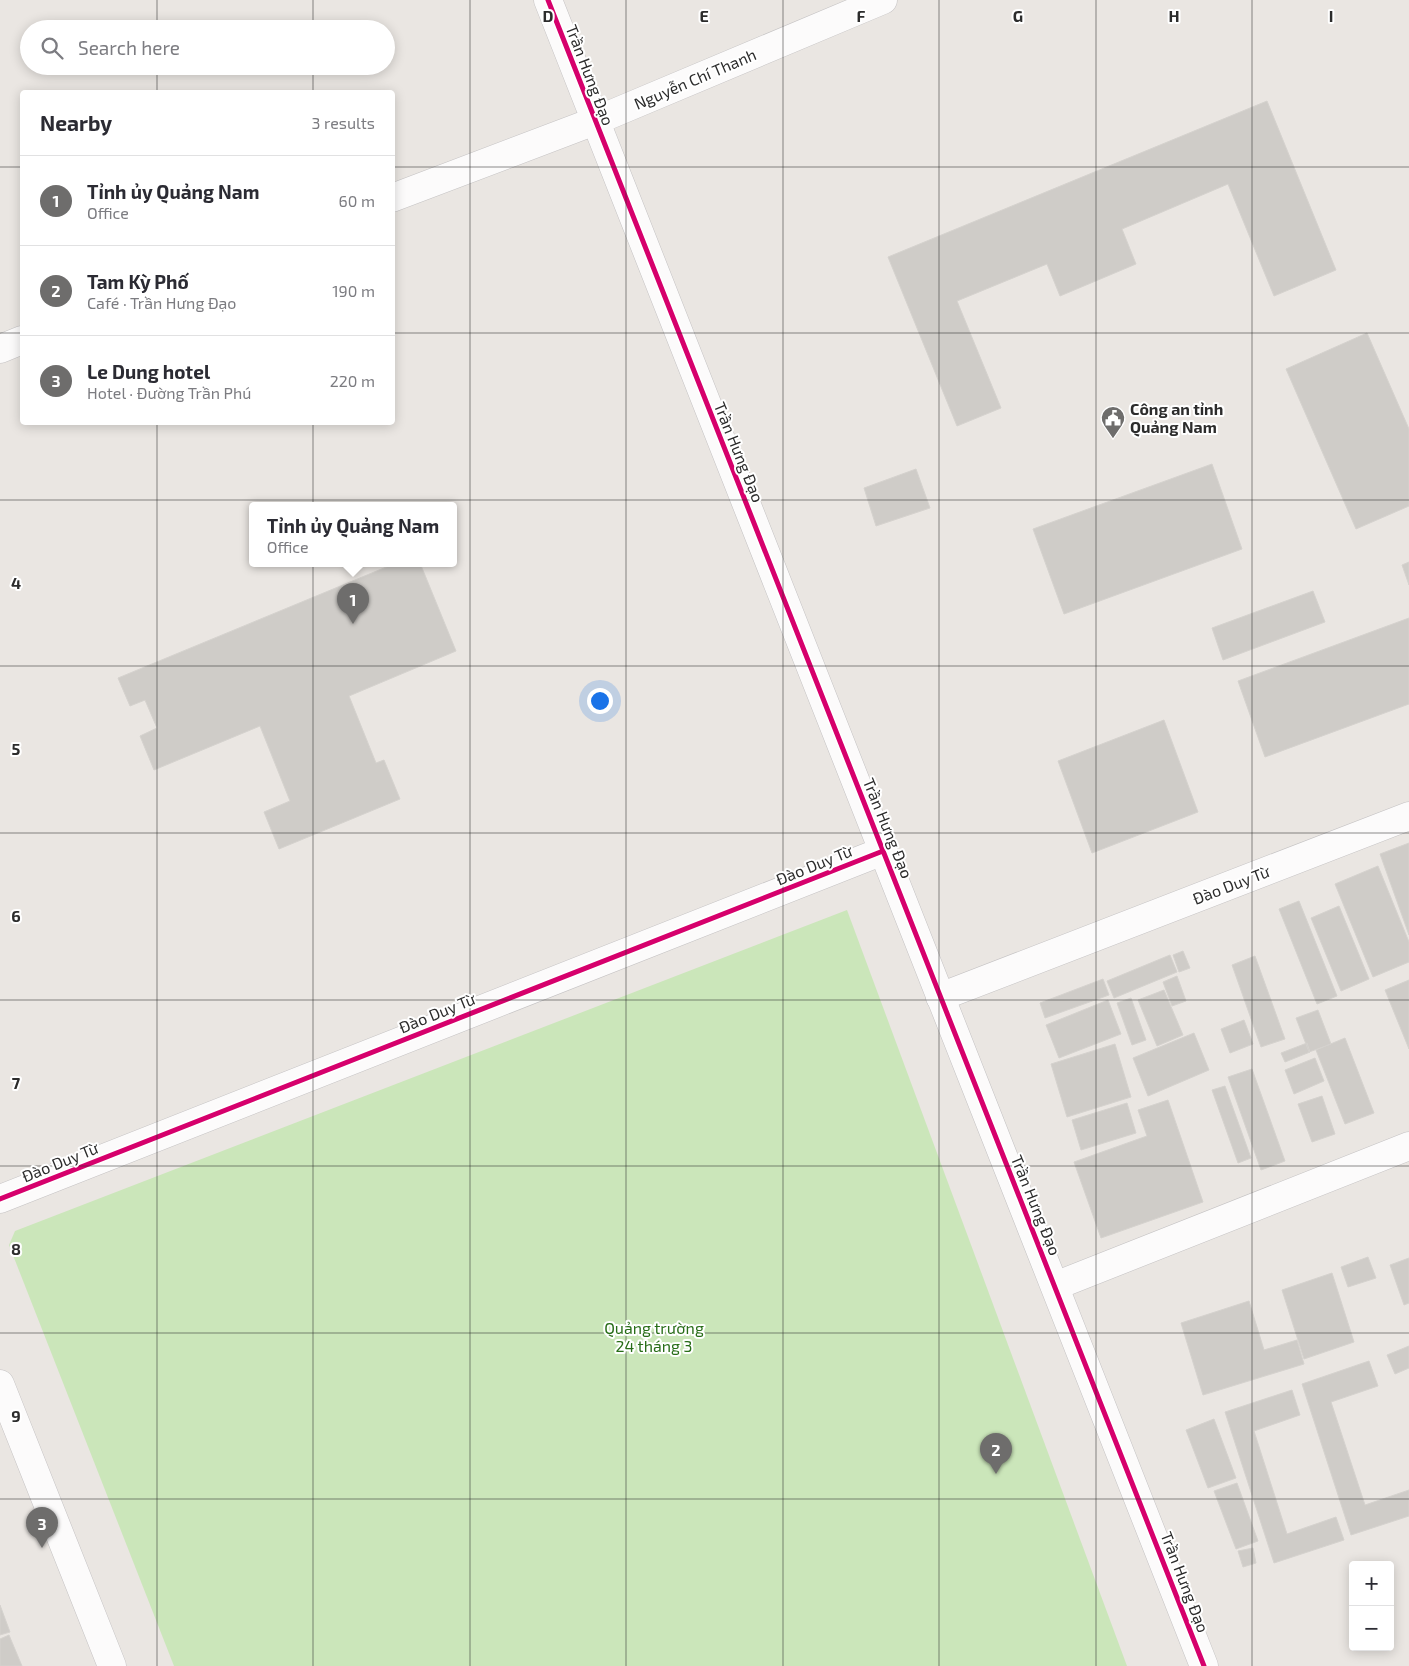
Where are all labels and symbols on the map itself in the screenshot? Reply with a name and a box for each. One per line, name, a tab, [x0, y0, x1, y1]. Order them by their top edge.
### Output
text: D	[543, 6, 554, 25]
text: E	[699, 6, 709, 25]
text: F	[857, 6, 866, 25]
text: G	[1013, 6, 1023, 25]
text: H	[1168, 6, 1180, 25]
text: I	[1329, 6, 1333, 25]
street label: Trần Hưng Đạo	[563, 22, 618, 128]
street label: Nguyễn Chí Thanh	[631, 44, 759, 113]
street label: Trần Hưng Đạo	[711, 399, 768, 505]
place label: Công an tỉnh Quảng Nam	[1130, 399, 1223, 437]
public building icon: Công an tỉnh Quảng Nam	[1100, 405, 1126, 439]
text: 4	[11, 573, 21, 592]
pin: 1	[337, 583, 369, 624]
your location	[587, 688, 613, 714]
text: 5	[12, 739, 21, 758]
street label: Trần Hưng Đạo	[860, 775, 917, 881]
street label: Đào Duy Từ	[773, 840, 855, 888]
street label: Đào Duy Từ	[1190, 861, 1272, 908]
text: 6	[11, 906, 21, 925]
street label: Đào Duy Từ	[396, 988, 478, 1036]
text: 7	[12, 1073, 21, 1092]
street label: Đào Duy Từ	[19, 1137, 101, 1185]
street label: Trần Hưng Đạo	[1008, 1152, 1065, 1258]
text: 8	[11, 1239, 21, 1258]
park label: Quảng trường 24 tháng 3	[604, 1318, 704, 1355]
text: 9	[11, 1406, 21, 1425]
pin: 2	[980, 1433, 1012, 1474]
pin: 3	[26, 1507, 58, 1548]
street label: Trần Hưng Đạo	[1158, 1529, 1213, 1635]

